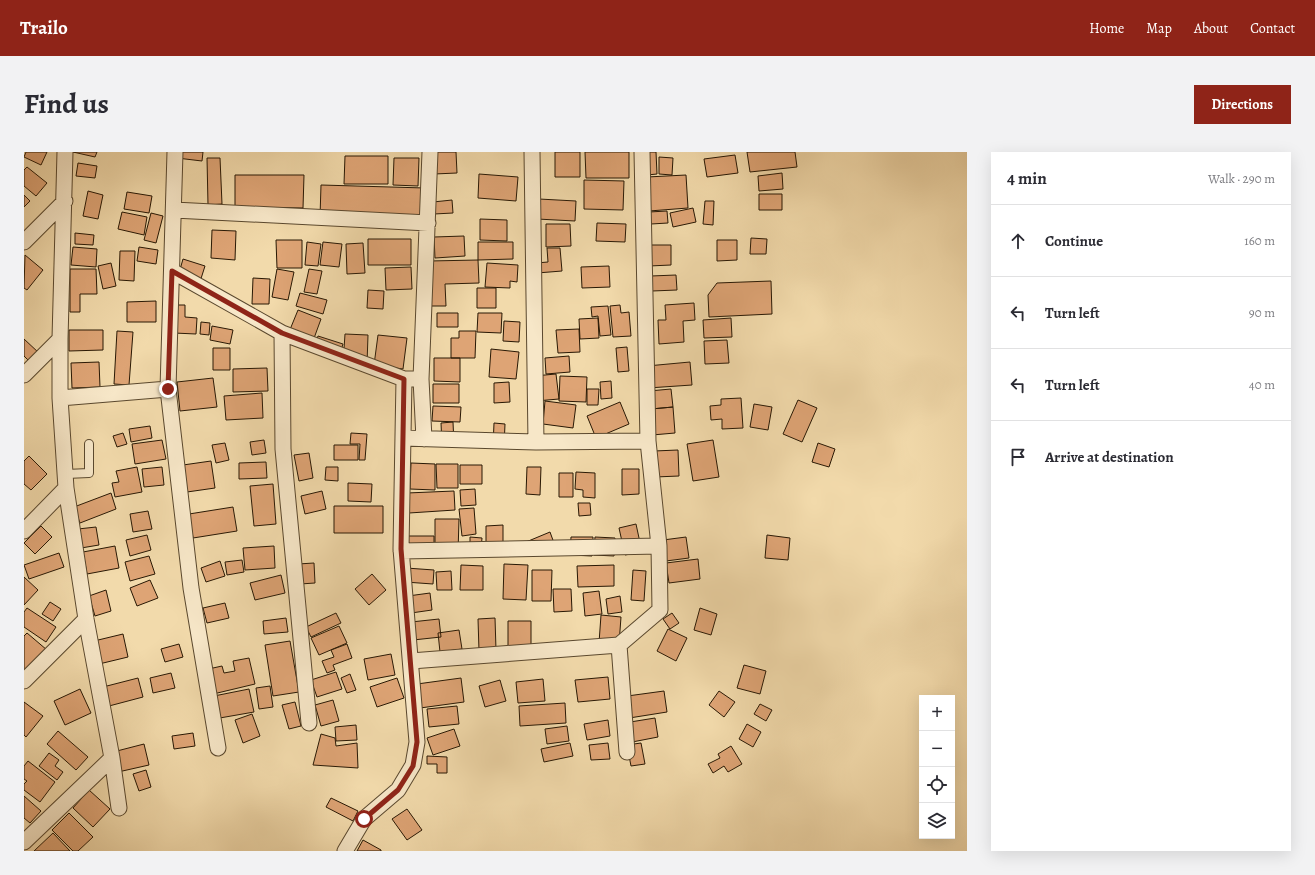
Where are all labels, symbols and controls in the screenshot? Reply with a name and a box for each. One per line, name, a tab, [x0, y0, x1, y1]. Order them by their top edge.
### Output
text: Trailo	[20, 15, 68, 41]
text: Home	[1089, 19, 1124, 38]
text: Map	[1146, 19, 1172, 38]
text: About	[1194, 19, 1228, 38]
text: Contact	[1250, 19, 1295, 38]
text: Find us	[24, 85, 109, 123]
button: Directions	[1194, 85, 1291, 124]
text: 4 min	[1007, 167, 1047, 190]
text: Walk · 290 m	[1208, 170, 1275, 187]
icon: ahead	[1007, 230, 1029, 252]
text: Continue	[1045, 231, 1103, 251]
text: 160 m	[1244, 232, 1275, 249]
icon: left	[1007, 302, 1029, 324]
text: Turn left	[1045, 303, 1100, 323]
text: 90 m	[1249, 304, 1275, 321]
icon: left	[1007, 374, 1029, 396]
text: Turn left	[1045, 375, 1100, 395]
text: 40 m	[1249, 376, 1275, 393]
route end	[159, 380, 177, 398]
icon: arrive	[1007, 446, 1029, 468]
text: Arrive at destination	[1045, 447, 1174, 467]
map controls	[919, 695, 955, 839]
button: +	[919, 695, 955, 731]
button: −	[919, 731, 955, 767]
button: locate	[919, 767, 955, 803]
button: layers	[919, 803, 955, 839]
route start	[355, 810, 373, 828]

